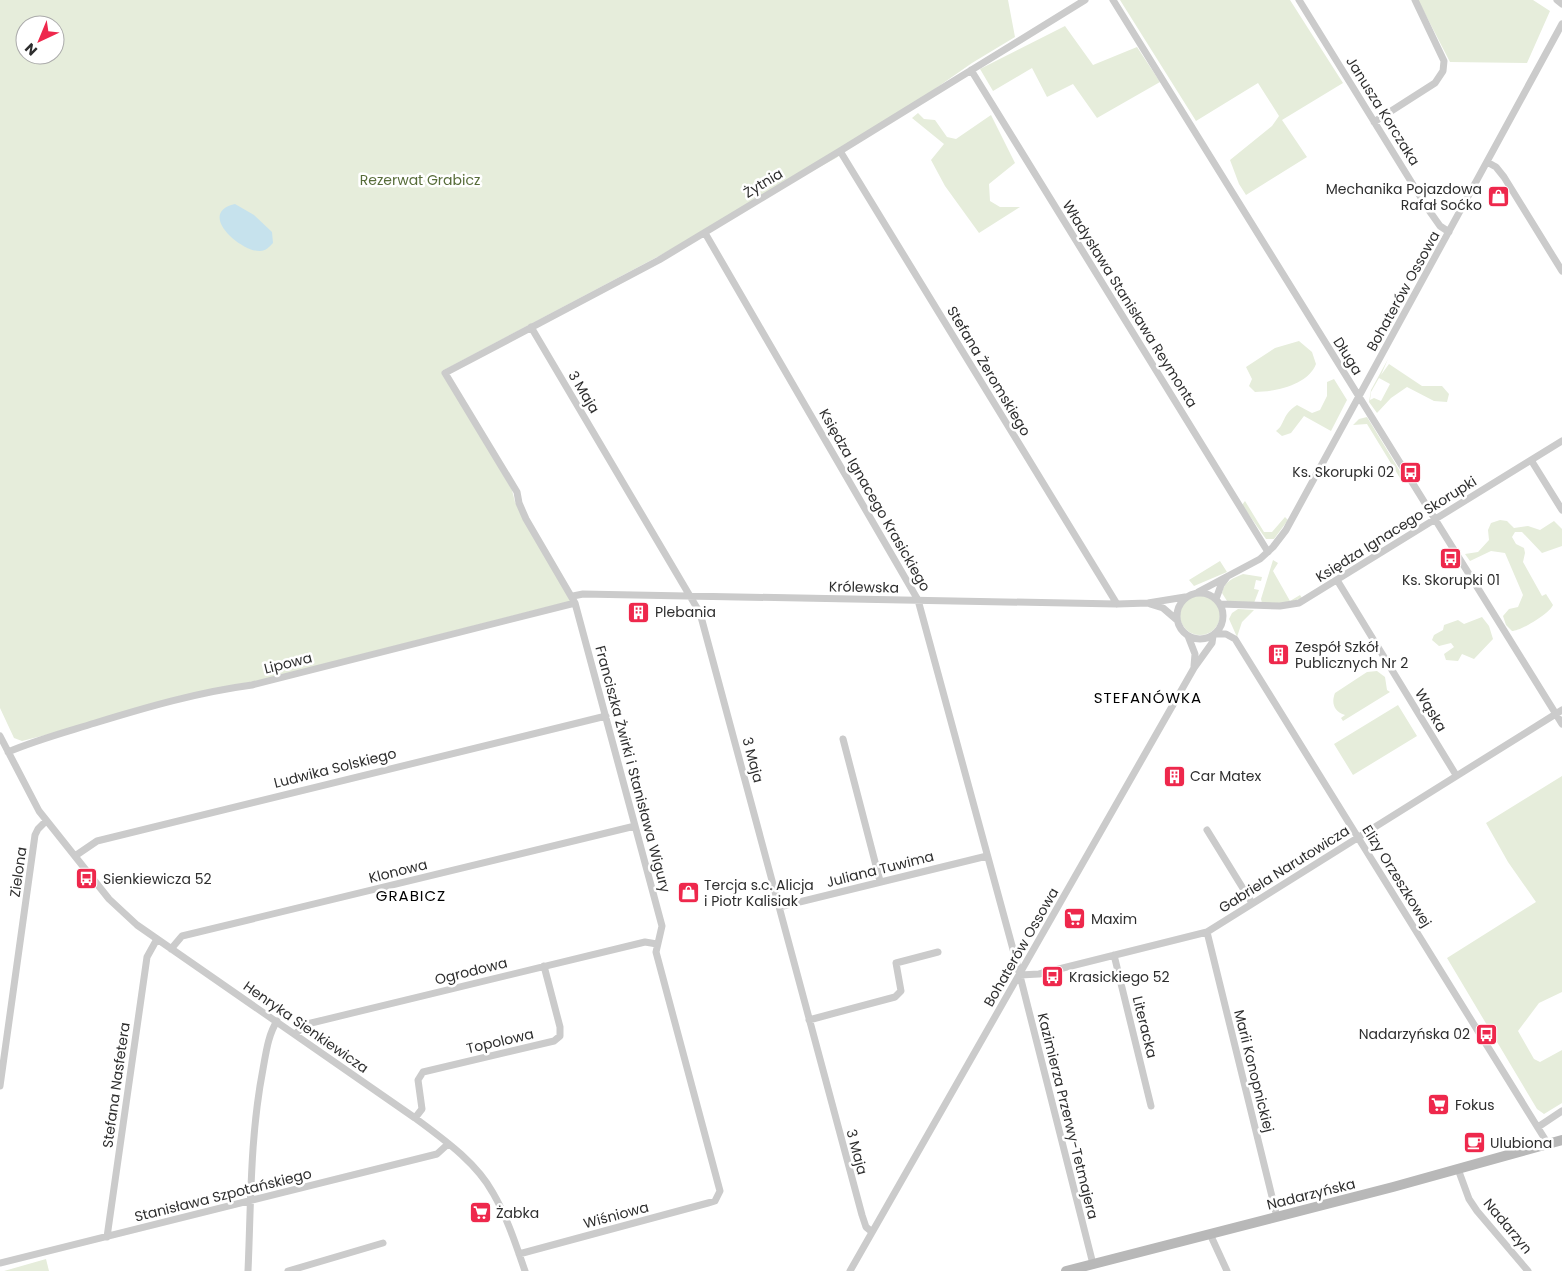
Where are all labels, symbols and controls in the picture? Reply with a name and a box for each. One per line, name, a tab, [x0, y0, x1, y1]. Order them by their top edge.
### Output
north arrow	[15, 15, 65, 65]
text: N	[20, 39, 42, 60]
street label: Janusza Korczaka	[1341, 53, 1425, 169]
street label: Żytnia	[740, 164, 786, 202]
park label: Rezerwat Grabicz	[360, 170, 480, 190]
place label: Mechanika Pojazdowa Rafał Soćko	[1326, 179, 1482, 215]
shop icon: Mechanika Pojazdowa Rafał Soćko	[1486, 185, 1510, 209]
street label: Władysława Stanisława Reymonta	[1058, 196, 1202, 412]
street label: Bohaterów Ossowa	[1362, 227, 1444, 355]
street label: Stefana Żeromskiego	[942, 302, 1036, 440]
street label: Długa	[1329, 333, 1367, 379]
street label: 3 Maja	[563, 367, 605, 417]
street label: Księdza Ignacego Krasickiego	[814, 405, 936, 595]
bus stop icon: Ks. Skorupki 02	[1398, 460, 1422, 484]
place label: Ks. Skorupki 02	[1292, 462, 1394, 482]
street label: Księdza Ignacego Skorupki	[1312, 471, 1480, 587]
bus stop icon: Ks. Skorupki 01	[1439, 546, 1463, 570]
place label: Ks. Skorupki 01	[1402, 570, 1500, 590]
street label: Królewska	[829, 576, 899, 598]
building icon: Plebania	[627, 600, 651, 624]
place label: Plebania	[655, 602, 716, 622]
place label: Zespół Szkół Publicznych Nr 2	[1295, 637, 1408, 673]
street label: Franciszka Żwirki i Stanisława Wigury	[590, 643, 676, 895]
building icon: Zespół Szkół Publicznych Nr 2	[1267, 643, 1291, 667]
street label: Lipowa	[262, 647, 314, 679]
street label: Wąska	[1410, 685, 1452, 735]
district label: STEFANÓWKA	[1094, 687, 1202, 708]
street label: 3 Maja	[737, 735, 769, 785]
street label: Ludwika Solskiego	[272, 743, 398, 793]
building icon: Car Matex	[1162, 764, 1186, 788]
place label: Car Matex	[1190, 766, 1262, 786]
street label: Gabriela Narutowicza	[1215, 821, 1353, 917]
street label: Elizy Orzeszkowej	[1358, 821, 1436, 931]
street label: Zielona	[5, 846, 31, 898]
street label: Juliana Tuwima	[824, 846, 936, 892]
street label: Klonowa	[367, 854, 429, 888]
bus stop icon: Sienkiewicza 52	[75, 867, 99, 891]
place label: Sienkiewicza 52	[103, 869, 211, 889]
place label: Tercja s.c. Alicja i Piotr Kalisiak	[704, 875, 814, 911]
shop icon: Tercja s.c. Alicja i Piotr Kalisiak	[676, 881, 700, 905]
street label: Bohaterów Ossowa	[979, 884, 1063, 1010]
district label: GRABICZ	[376, 885, 446, 906]
supermarket icon: Maxim	[1063, 907, 1087, 931]
place label: Maxim	[1091, 909, 1137, 929]
street label: Ogrodowa	[433, 952, 509, 990]
bus stop icon: Krasickiego 52	[1041, 965, 1065, 989]
place label: Krasickiego 52	[1069, 967, 1170, 987]
street label: Henryka Sienkiewicza	[239, 976, 373, 1078]
street label: Literacka	[1128, 994, 1162, 1060]
street label: Marii Konopnickiej	[1229, 1008, 1279, 1134]
street label: Kazimierza Przerwy-Tetmajera	[1033, 1011, 1103, 1221]
street label: Stefana Nasfetera	[97, 1021, 135, 1149]
bus stop icon: Nadarzyńska 02	[1474, 1022, 1498, 1046]
street label: Topolowa	[464, 1024, 536, 1058]
place label: Nadarzyńska 02	[1359, 1024, 1470, 1044]
supermarket icon: Fokus	[1427, 1093, 1451, 1117]
place label: Fokus	[1455, 1095, 1495, 1115]
street label: 3 Maja	[841, 1127, 873, 1177]
cafe icon: Ulubiona	[1462, 1131, 1486, 1155]
place label: Ulubiona	[1490, 1133, 1552, 1153]
street label: Stanisława Szpotańskiego	[132, 1163, 314, 1227]
street label: Nadarzyńska	[1265, 1173, 1357, 1215]
street label: Nadarzyn	[1479, 1194, 1537, 1258]
street label: Wiśniowa	[581, 1197, 651, 1233]
supermarket icon: Żabka	[468, 1201, 492, 1225]
place label: Żabka	[496, 1203, 539, 1223]

